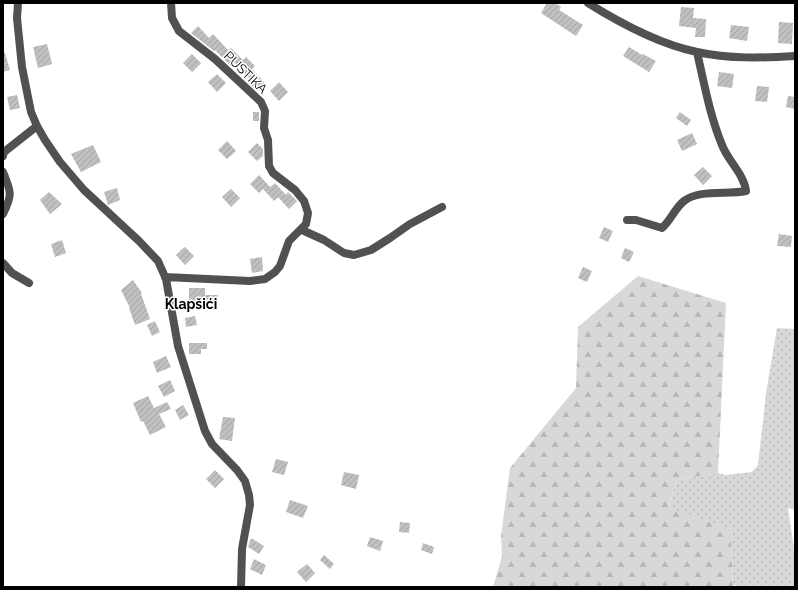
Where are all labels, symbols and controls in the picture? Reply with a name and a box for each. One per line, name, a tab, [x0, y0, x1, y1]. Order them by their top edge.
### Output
street label: PUSTIKA	[221, 48, 270, 97]
district label: Klapšići	[165, 296, 217, 312]

